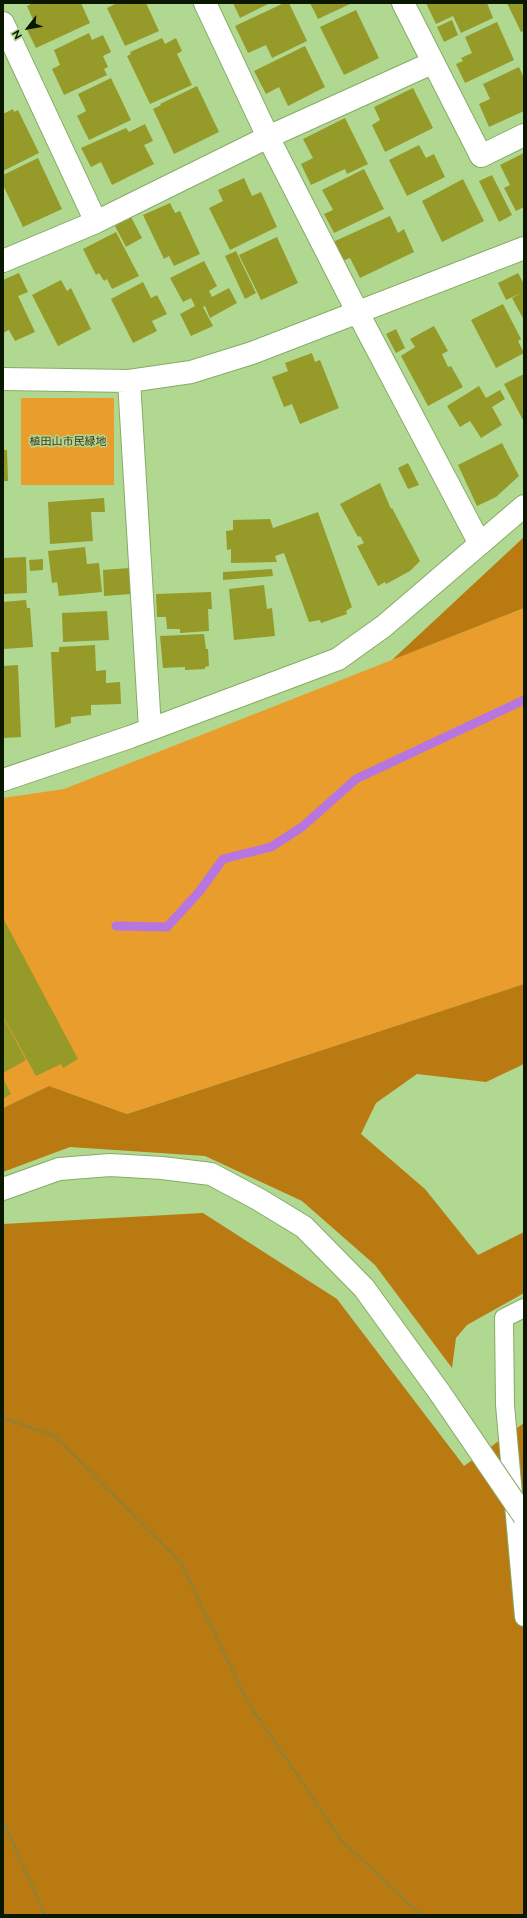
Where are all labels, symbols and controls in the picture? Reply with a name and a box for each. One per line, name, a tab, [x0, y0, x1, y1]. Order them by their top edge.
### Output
north arrow	[8, 8, 48, 48]
text: N	[10, 27, 25, 41]
park label: 植田山市民緑地	[30, 435, 106, 449]

